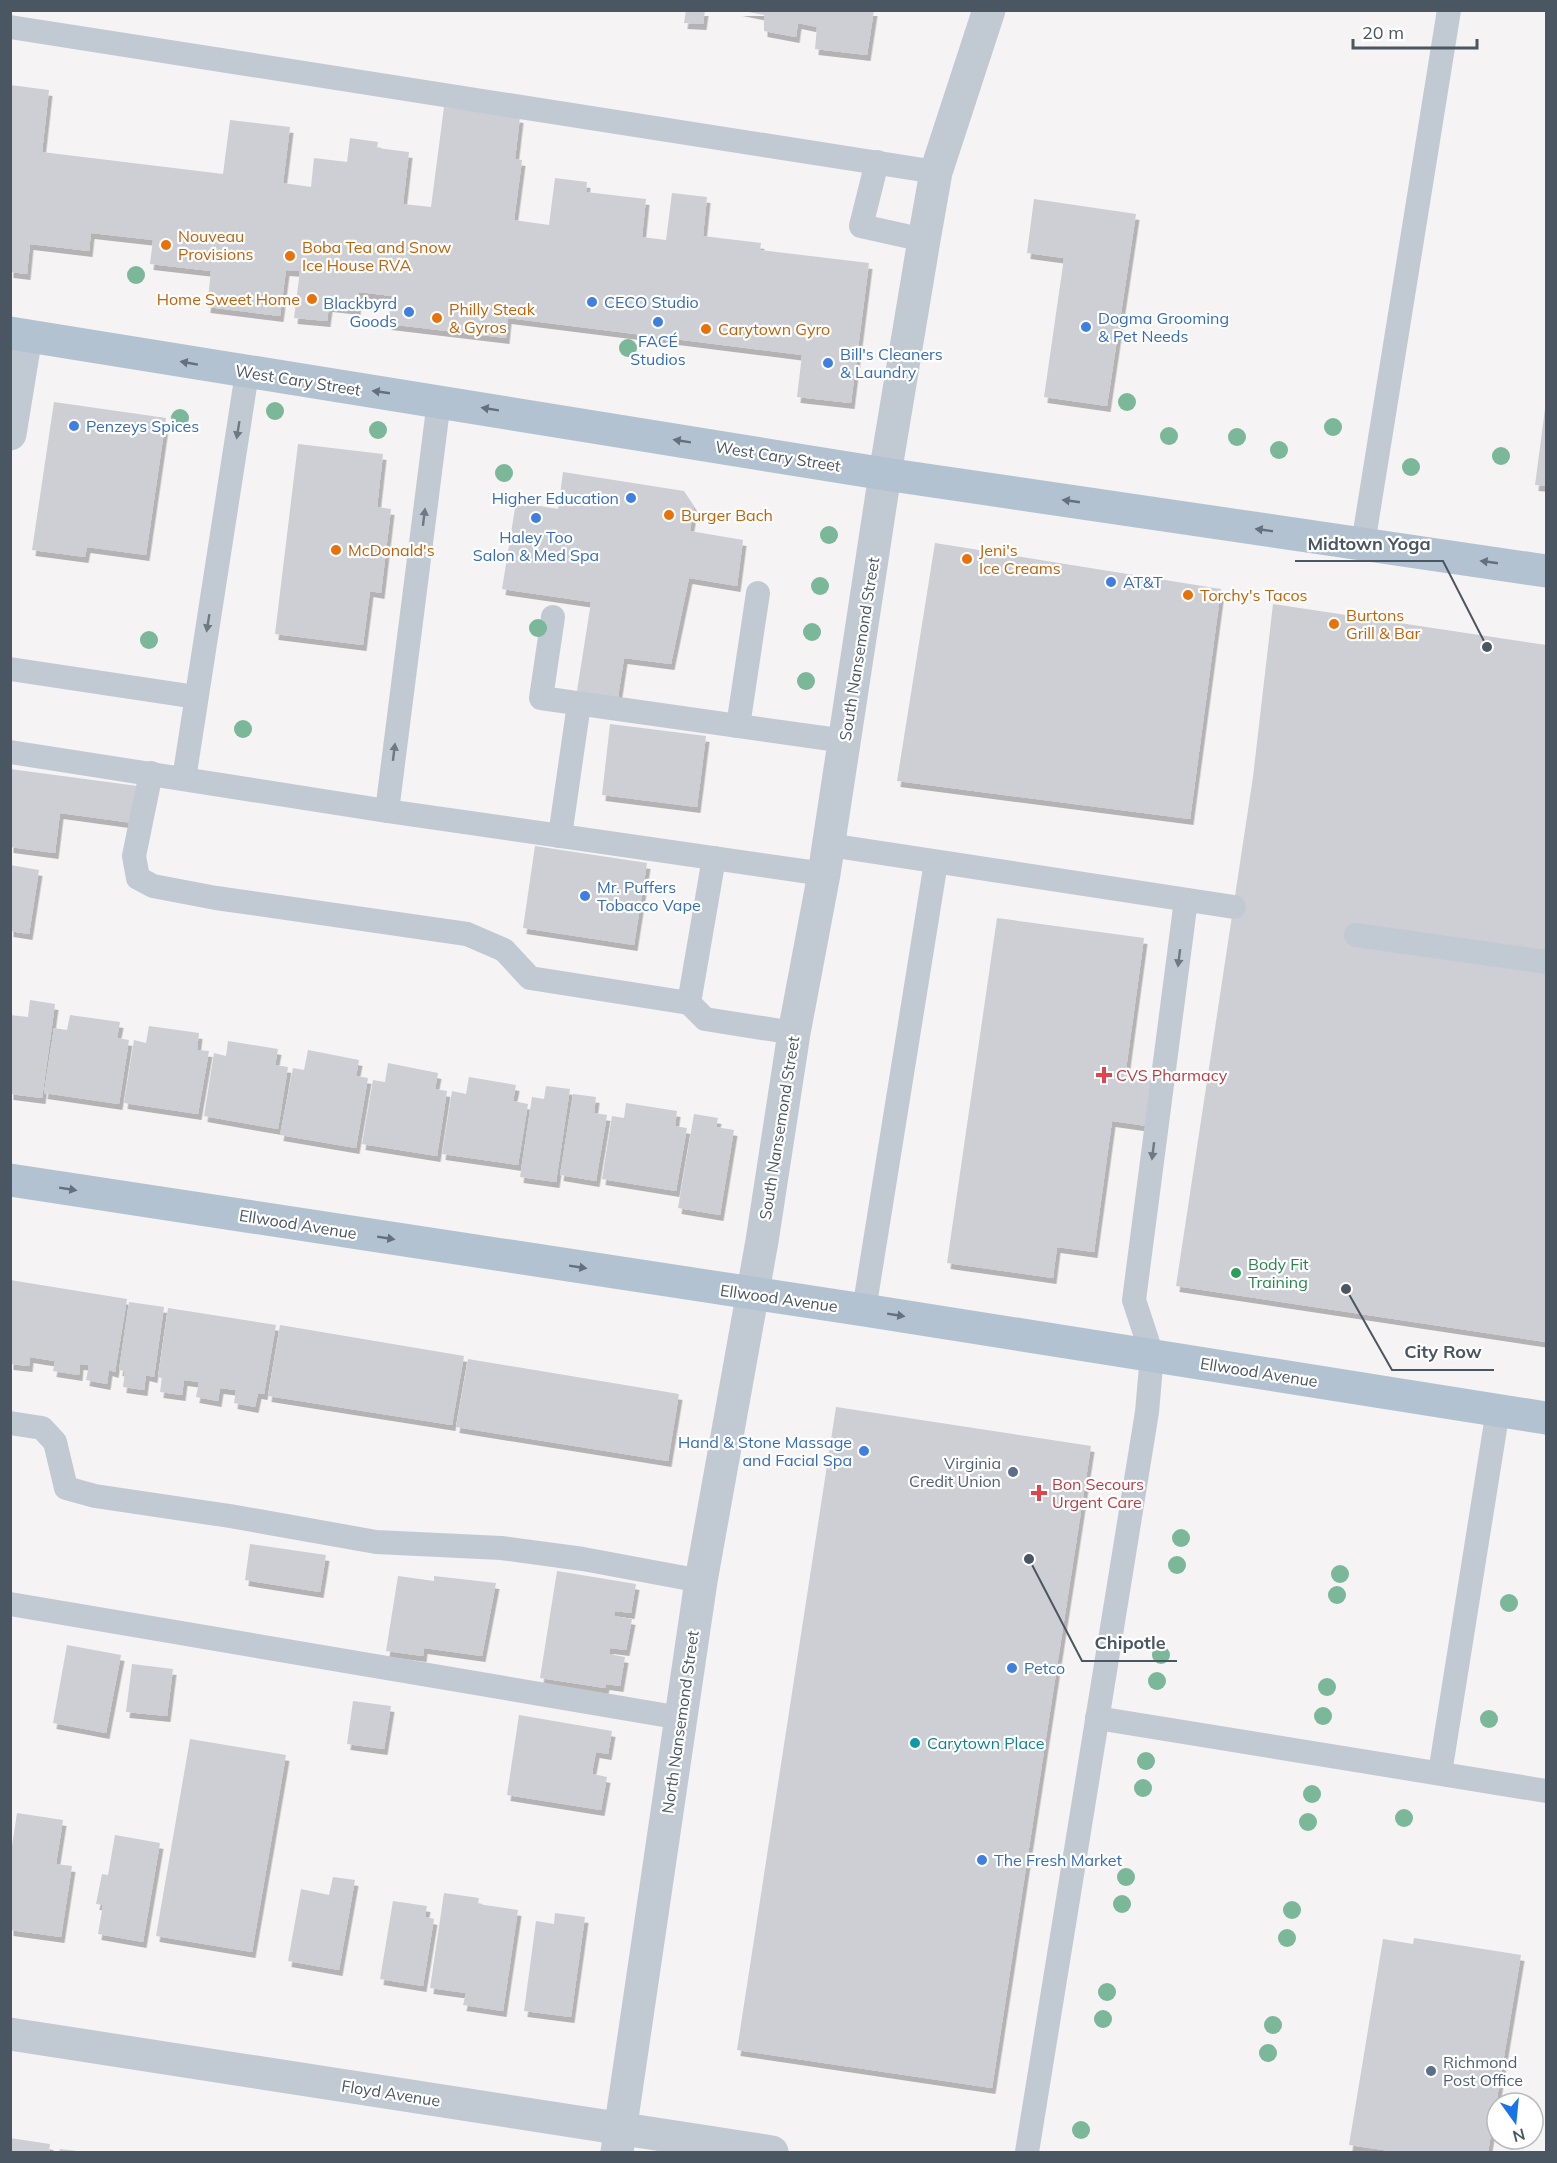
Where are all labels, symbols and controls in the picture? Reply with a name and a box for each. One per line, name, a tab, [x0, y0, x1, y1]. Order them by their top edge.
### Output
scale bar	[1353, 12, 1478, 50]
text: 20 m	[1362, 21, 1404, 44]
place label: Nouveau Provisions	[178, 226, 254, 264]
place label: Boba Tea and Snow Ice House RVA	[302, 237, 451, 275]
marker: Nouveau Provisions	[159, 238, 173, 252]
marker: Boba Tea and Snow Ice House RVA	[283, 249, 297, 263]
place label: Home Sweet Home	[157, 289, 300, 309]
marker: Home Sweet Home	[305, 292, 319, 306]
place label: CECO Studio	[604, 292, 699, 312]
place label: Blackbyrd Goods	[323, 293, 397, 331]
marker: CECO Studio	[585, 295, 599, 309]
place label: Philly Steak & Gyros	[449, 299, 536, 337]
marker: Blackbyrd Goods	[402, 305, 416, 319]
place label: Dogma Grooming & Pet Needs	[1098, 308, 1229, 346]
marker: Philly Steak & Gyros	[430, 311, 444, 325]
marker: FACÉ Studios	[651, 315, 665, 329]
place label: Carytown Gyro	[718, 319, 830, 339]
marker: Dogma Grooming & Pet Needs	[1079, 320, 1093, 334]
marker: Carytown Gyro	[699, 322, 713, 336]
place label: FACÉ Studios	[630, 331, 686, 369]
place label: Bill's Cleaners & Laundry	[840, 344, 943, 382]
marker: Bill's Cleaners & Laundry	[821, 356, 835, 370]
one-way arrow	[180, 358, 199, 367]
street label: West Cary Street	[234, 360, 363, 400]
one-way arrow	[371, 388, 390, 397]
one-way arrow	[480, 405, 499, 414]
place label: Penzeys Spices	[86, 416, 199, 436]
marker: Penzeys Spices	[67, 419, 81, 433]
one-way arrow	[233, 421, 242, 440]
one-way arrow	[672, 436, 691, 445]
street label: West Cary Street	[714, 436, 843, 476]
place label: Higher Education	[492, 488, 619, 508]
marker: Higher Education	[624, 491, 638, 505]
one-way arrow	[1061, 496, 1080, 505]
place label: Burger Bach	[681, 505, 773, 525]
one-way arrow	[420, 508, 429, 527]
marker: Burger Bach	[662, 508, 676, 522]
marker: Haley Too Salon & Med Spa	[529, 511, 543, 525]
one-way arrow	[1254, 525, 1273, 534]
callout: Midtown Yoga	[1295, 525, 1443, 561]
place label: Haley Too Salon & Med Spa	[473, 527, 599, 565]
text: Midtown Yoga	[1307, 532, 1431, 555]
place label: McDonald's	[348, 540, 435, 560]
place label: Jeni's Ice Creams	[979, 540, 1061, 578]
marker: McDonald's	[329, 543, 343, 557]
marker: Jeni's Ice Creams	[960, 552, 974, 566]
street label: South Nansemond Street	[835, 555, 883, 742]
one-way arrow	[1479, 558, 1498, 567]
place label: AT&T	[1123, 572, 1163, 592]
marker: AT&T	[1104, 575, 1118, 589]
place label: Torchy's Tacos	[1200, 585, 1308, 605]
marker: Torchy's Tacos	[1181, 588, 1195, 602]
place label: Burtons Grill & Bar	[1346, 605, 1420, 643]
one-way arrow	[203, 614, 212, 633]
marker: Burtons Grill & Bar	[1327, 617, 1341, 631]
one-way arrow	[390, 743, 399, 762]
place label: Mr. Puffers Tobacco Vape	[597, 877, 701, 915]
marker: Mr. Puffers Tobacco Vape	[578, 889, 592, 903]
one-way arrow	[1174, 949, 1183, 968]
street label: South Nansemond Street	[755, 1034, 803, 1221]
place label: CVS Pharmacy	[1116, 1065, 1228, 1085]
marker: CVS Pharmacy	[1097, 1068, 1111, 1082]
one-way arrow	[1149, 1142, 1158, 1161]
one-way arrow	[59, 1185, 78, 1194]
street label: Ellwood Avenue	[238, 1205, 358, 1243]
one-way arrow	[376, 1233, 395, 1242]
place label: Body Fit Training	[1248, 1254, 1309, 1292]
one-way arrow	[569, 1263, 588, 1272]
marker: Body Fit Training	[1229, 1266, 1243, 1280]
street label: Ellwood Avenue	[719, 1280, 839, 1316]
one-way arrow	[886, 1311, 905, 1320]
callout: City Row	[1392, 1334, 1494, 1370]
text: City Row	[1404, 1340, 1482, 1363]
street label: Ellwood Avenue	[1199, 1353, 1319, 1391]
place label: Hand & Stone Massage and Facial Spa	[678, 1432, 852, 1470]
marker: Hand & Stone Massage and Facial Spa	[857, 1444, 871, 1458]
place label: Virginia Credit Union	[909, 1453, 1001, 1491]
marker: Virginia Credit Union	[1006, 1465, 1020, 1479]
place label: Bon Secours Urgent Care	[1052, 1474, 1144, 1512]
marker: Bon Secours Urgent Care	[1030, 1484, 1048, 1502]
callout: Chipotle	[1082, 1625, 1177, 1661]
street label: North Nansemond Street	[657, 1629, 703, 1815]
text: Chipotle	[1095, 1631, 1166, 1654]
place label: Petco	[1024, 1658, 1065, 1678]
marker: Petco	[1005, 1661, 1019, 1675]
place label: Carytown Place	[927, 1733, 1045, 1753]
marker: Carytown Place	[908, 1736, 922, 1750]
place label: The Fresh Market	[994, 1850, 1123, 1870]
marker: The Fresh Market	[975, 1853, 989, 1867]
place label: Richmond Post Office	[1443, 2052, 1523, 2090]
marker: Richmond Post Office	[1424, 2064, 1438, 2078]
street label: Floyd Avenue	[340, 2075, 442, 2111]
north arrow	[1485, 2091, 1545, 2151]
text: N	[1510, 2124, 1527, 2147]

